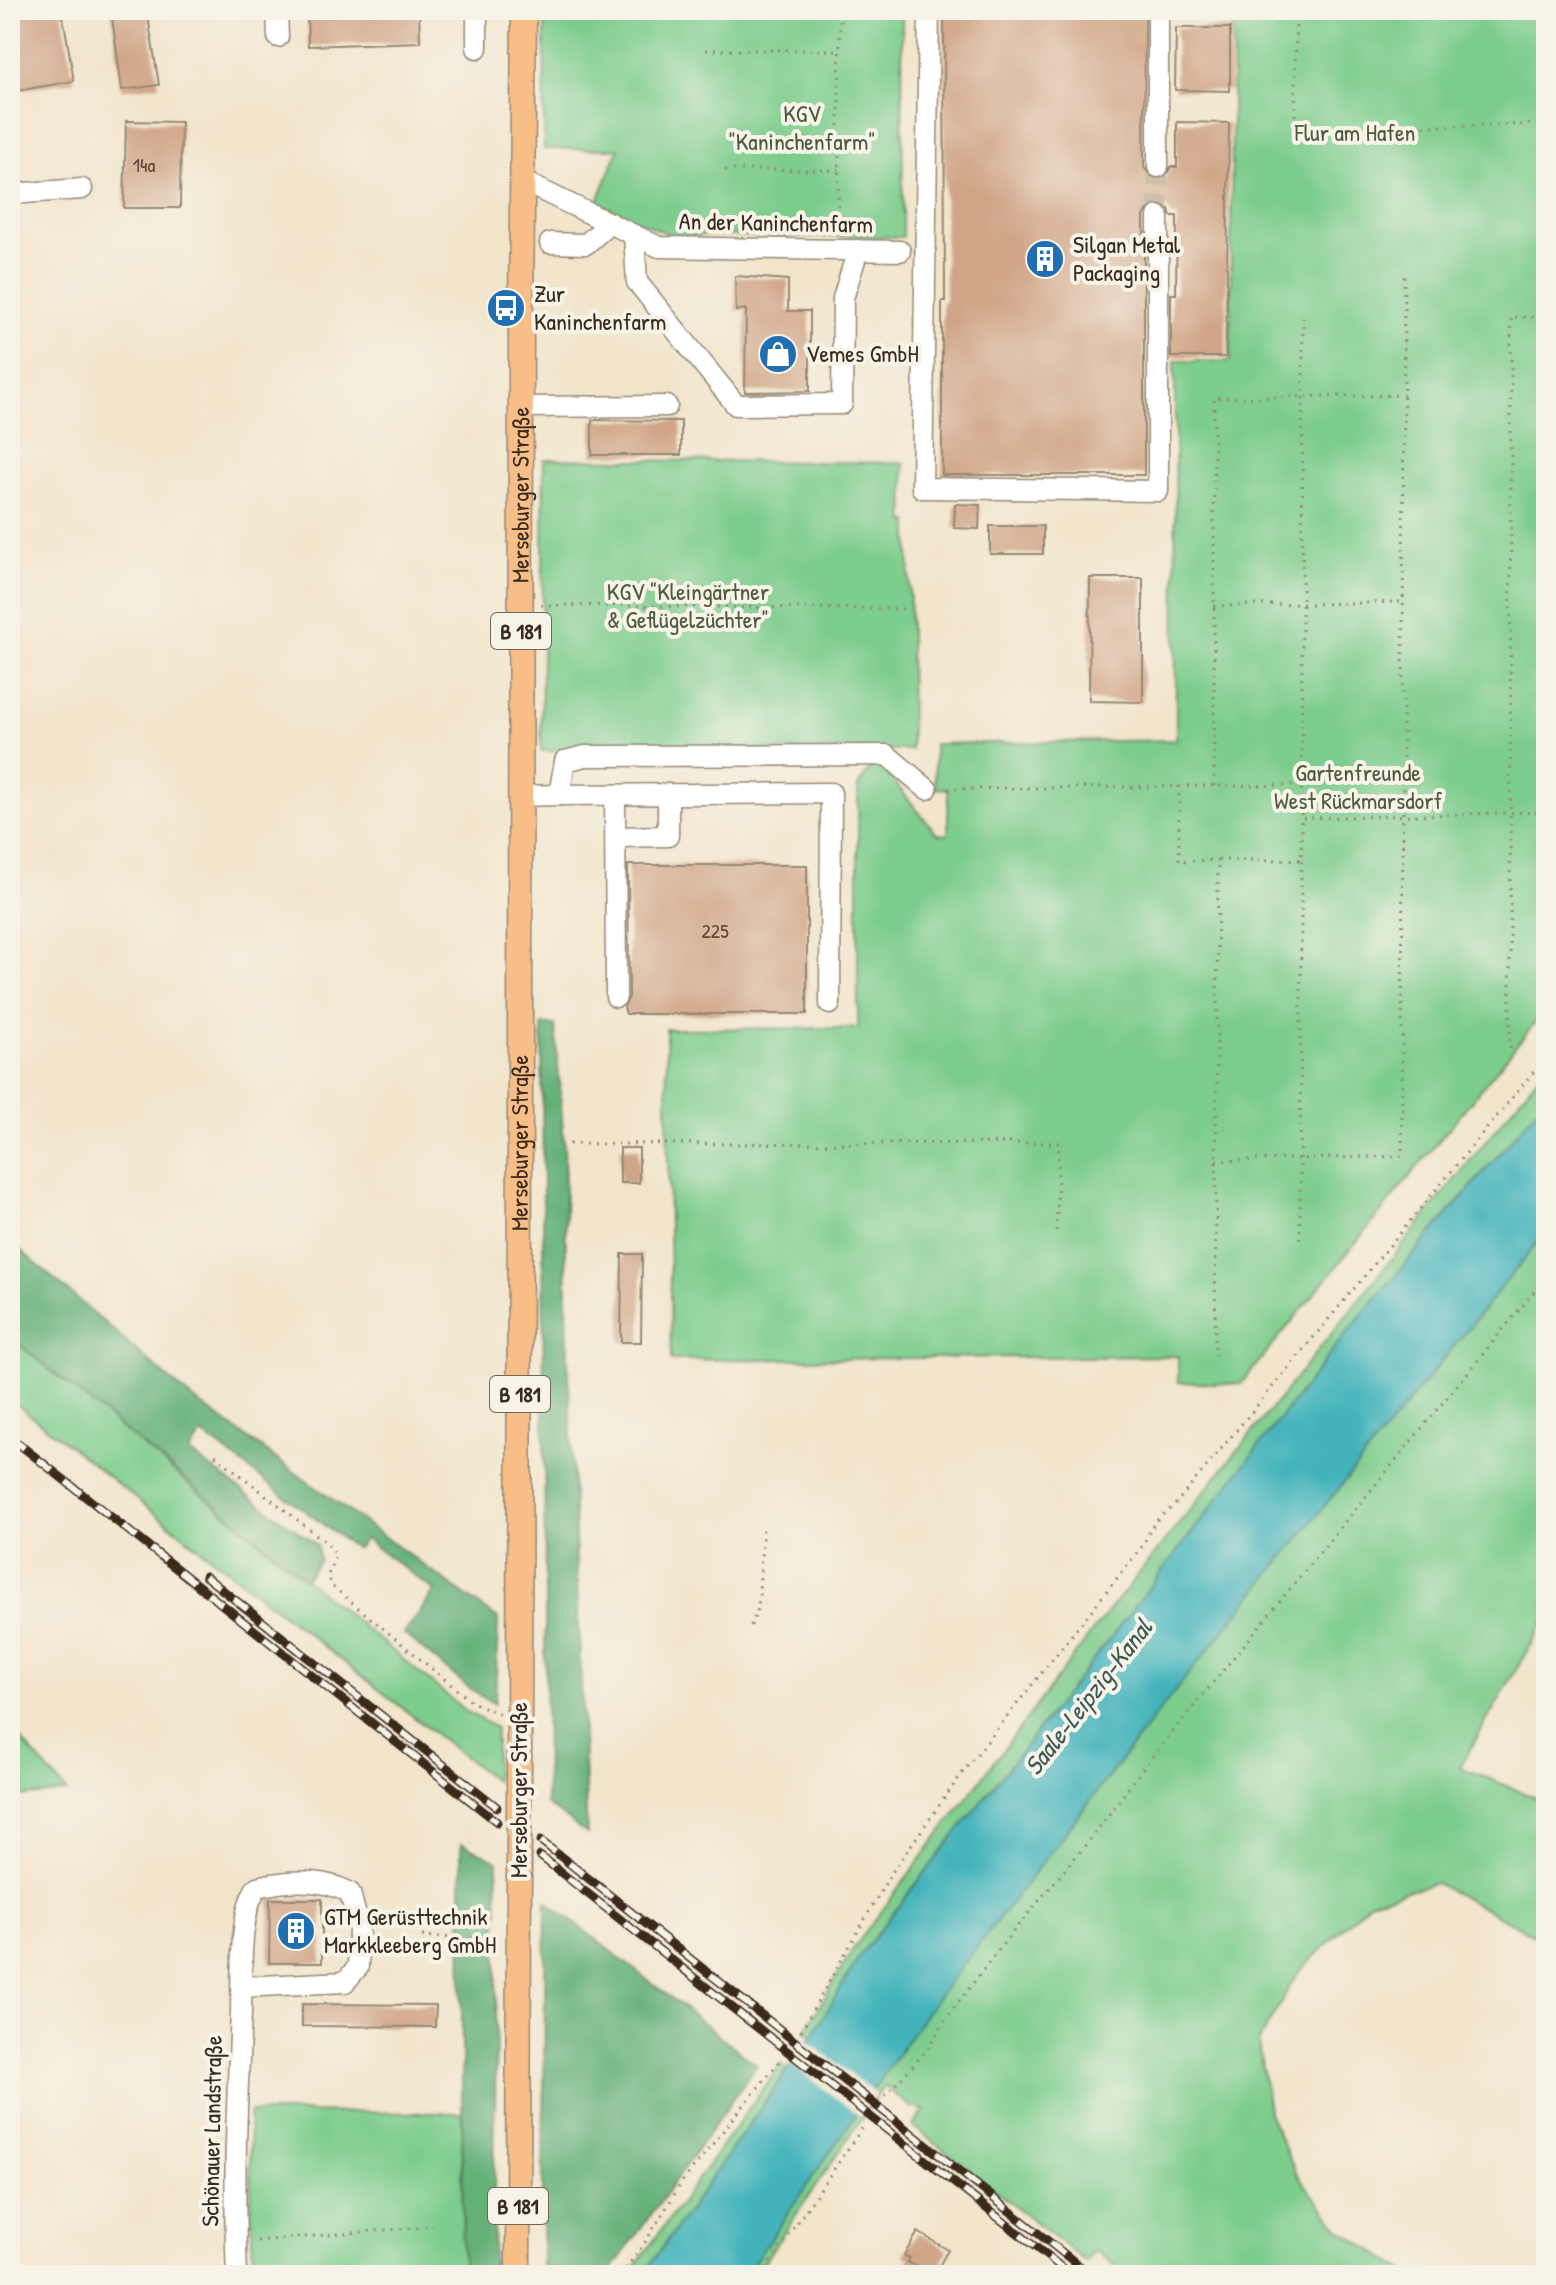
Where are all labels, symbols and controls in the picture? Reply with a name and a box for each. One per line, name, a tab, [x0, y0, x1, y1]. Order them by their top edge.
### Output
park label: KGV "Kaninchenfarm"	[729, 97, 875, 157]
park label: Flur am Hafen	[1294, 116, 1415, 148]
house number: 14a	[133, 151, 155, 178]
street label: An der Kaninchenfarm	[679, 204, 873, 240]
place label: Silgan Metal Packaging	[1073, 228, 1181, 288]
building icon: Silgan Metal Packaging	[1024, 238, 1066, 280]
place label: Zur Kaninchenfarm	[534, 277, 666, 337]
bus stop icon: Zur Kaninchenfarm	[485, 287, 527, 329]
shop icon: Vemes GmbH	[757, 333, 799, 375]
place label: Vemes GmbH	[806, 337, 919, 369]
street label: Merseburger Straße	[504, 407, 536, 583]
park label: KGV "Kleingärtner & Geflügelzüchter"	[607, 575, 769, 635]
road number: B 181	[491, 613, 551, 649]
park label: Gartenfreunde West Rückmarsdorf	[1274, 756, 1442, 816]
house number: 225	[701, 917, 729, 944]
street label: Merseburger Straße	[503, 1055, 535, 1231]
road number: B 181	[490, 1376, 550, 1412]
water label: Saale-Leipzig-Kanal	[1016, 1611, 1161, 1782]
street label: Merseburger Straße	[502, 1702, 534, 1878]
place label: GTM Gerüsttechnik Markkleeberg GmbH	[324, 1900, 496, 1960]
building icon: GTM Gerüsttechnik Markkleeberg GmbH	[275, 1910, 317, 1952]
street label: Schönauer Landstraße	[193, 2035, 229, 2227]
road number: B 181	[488, 2188, 548, 2224]

